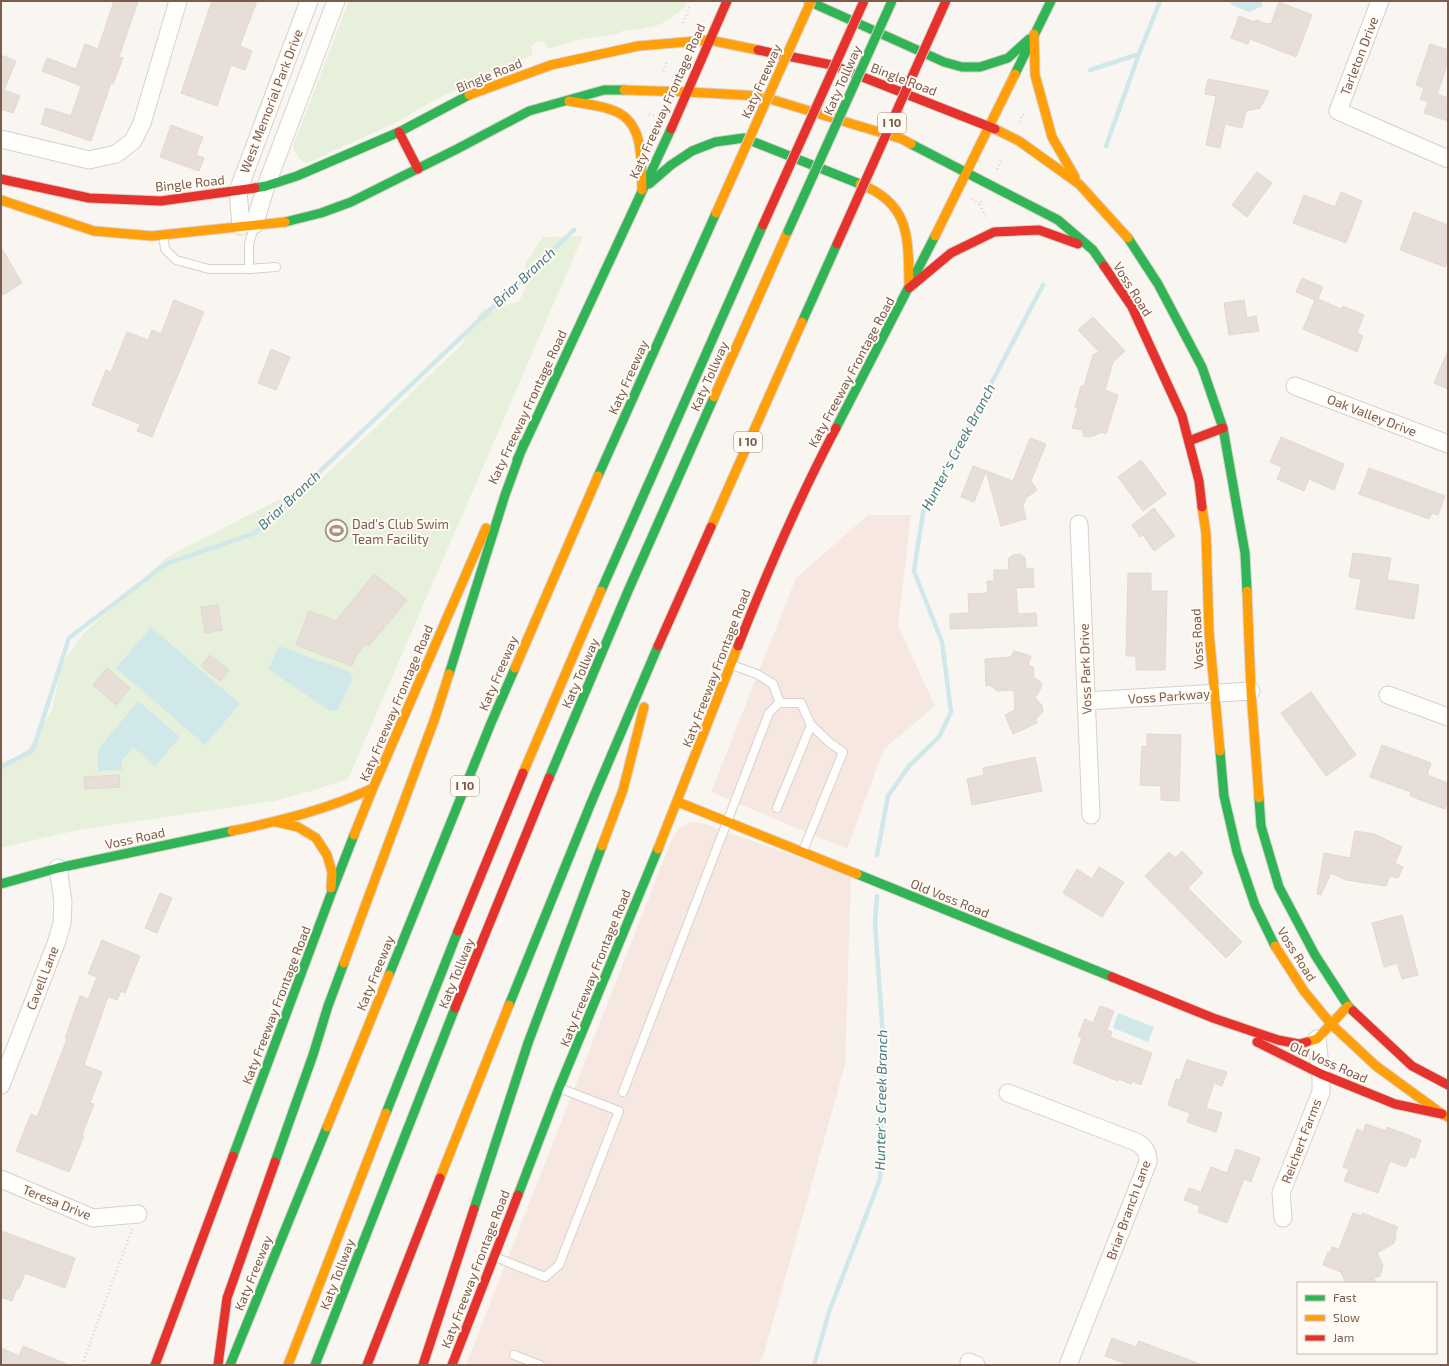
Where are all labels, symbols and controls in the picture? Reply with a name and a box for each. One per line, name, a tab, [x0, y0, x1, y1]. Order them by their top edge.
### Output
street label: Tarleton Drive	[1337, 14, 1381, 98]
street label: Katy Freeway Frontage Road	[625, 21, 709, 181]
street label: West Memorial Park Drive	[236, 27, 306, 175]
street label: Katy Freeway	[737, 41, 785, 121]
street label: Katy Tollway	[820, 43, 865, 117]
street label: Bingle Road	[454, 55, 524, 95]
street label: Bingle Road	[869, 59, 939, 99]
road number: I 10	[878, 113, 906, 133]
street label: Bingle Road	[154, 171, 226, 195]
water label: Briar Branch	[489, 243, 558, 310]
street label: Voss Road	[1110, 259, 1156, 319]
street label: Katy Freeway Frontage Road	[804, 294, 898, 450]
street label: Katy Freeway Frontage Road	[484, 327, 570, 487]
street label: Katy Freeway	[604, 337, 652, 417]
street label: Katy Tollway	[687, 339, 732, 413]
water label: Hunter's Creek Branch	[917, 381, 998, 513]
street label: Oak Valley Drive	[1325, 391, 1419, 439]
road number: I 10	[734, 432, 762, 452]
water label: Briar Branch	[254, 466, 323, 533]
place label: Dad's Club Swim Team Facility	[352, 516, 449, 547]
sports icon: Dad's Club Swim Team Facility	[324, 518, 350, 544]
street label: Katy Freeway Frontage Road	[678, 587, 754, 749]
street label: Voss Road	[1187, 608, 1207, 670]
street label: Katy Freeway Frontage Road	[356, 622, 436, 784]
street label: Voss Park Drive	[1075, 623, 1095, 715]
street label: Katy Freeway	[475, 633, 521, 713]
street label: Katy Tollway	[558, 635, 602, 711]
street label: Voss Parkway	[1127, 685, 1211, 707]
road number: I 10	[451, 776, 479, 796]
street label: Voss Road	[104, 824, 166, 852]
street label: Old Voss Road	[908, 875, 992, 921]
street label: Katy Freeway Frontage Road	[556, 887, 634, 1049]
street label: Katy Freeway Frontage Road	[238, 924, 314, 1086]
street label: Voss Road	[1274, 924, 1320, 984]
street label: Katy Freeway	[353, 933, 397, 1013]
street label: Katy Tollway	[435, 935, 477, 1011]
street label: Cavell Lane	[23, 944, 61, 1012]
water label: Hunter's Creek Branch	[871, 1030, 890, 1170]
street label: Old Voss Road	[1288, 1038, 1370, 1086]
street label: Reichert Farms	[1278, 1097, 1324, 1185]
street label: Briar Branch Lane	[1103, 1158, 1153, 1262]
street label: Teresa Drive	[20, 1181, 94, 1223]
street label: Katy Freeway Frontage Road	[437, 1188, 513, 1350]
street label: Katy Freeway	[231, 1233, 275, 1313]
street label: Katy Tollway	[316, 1236, 358, 1312]
legend	[1297, 1282, 1437, 1354]
text: Fast	[1333, 1290, 1357, 1304]
text: Slow	[1333, 1310, 1360, 1324]
text: Jam	[1333, 1330, 1354, 1344]

